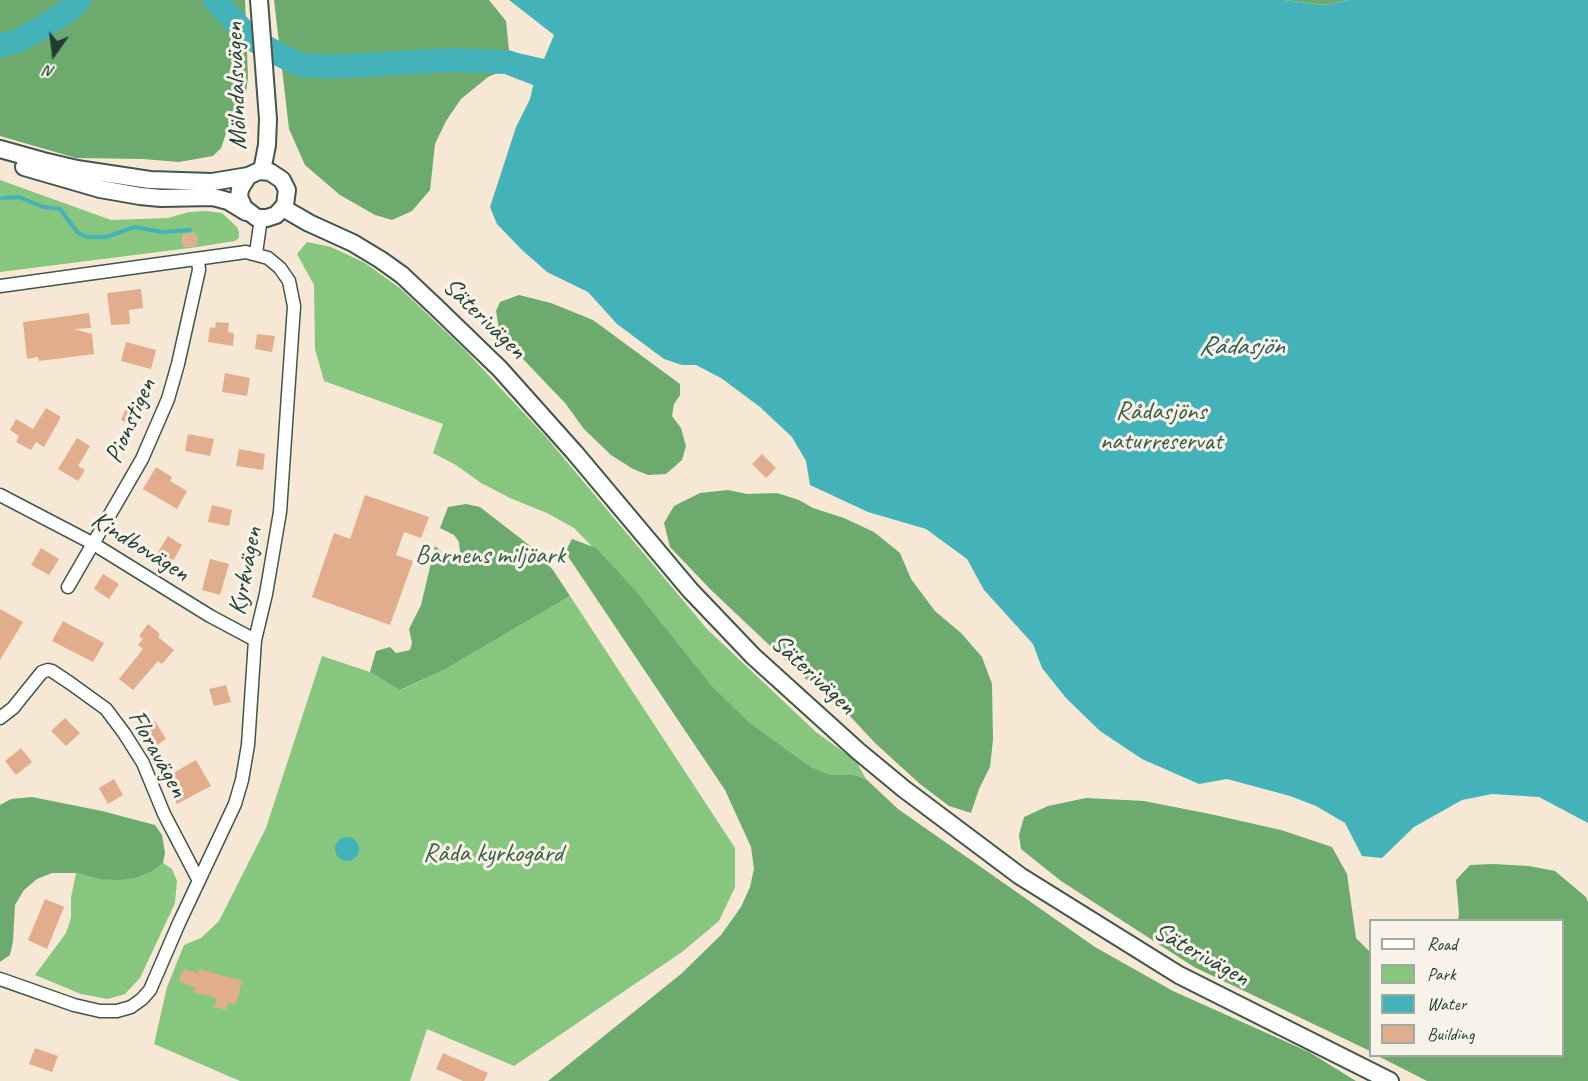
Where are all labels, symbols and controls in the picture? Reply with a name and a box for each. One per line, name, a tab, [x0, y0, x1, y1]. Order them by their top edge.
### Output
street label: Mölndalsvägen	[219, 21, 255, 151]
north arrow	[24, 24, 84, 84]
text: N	[42, 61, 57, 82]
street label: Säterivägen	[436, 271, 532, 367]
water label: Rådasjön	[1198, 331, 1284, 363]
street label: Pionstigen	[98, 374, 164, 468]
park label: Rådasjöns naturreservat	[1100, 396, 1222, 458]
street label: Kindbovägen	[85, 505, 195, 589]
street label: Kyrkvägen	[222, 524, 270, 618]
park label: Barnens miljöark	[415, 540, 565, 572]
street label: Säterivägen	[764, 628, 862, 722]
street label: Floravägen	[120, 705, 194, 803]
park label: Råda kyrkogård	[423, 838, 563, 870]
street label: Säterivägen	[1148, 916, 1254, 994]
legend	[1369, 919, 1564, 1057]
text: Road	[1427, 933, 1457, 955]
text: Park	[1427, 963, 1456, 985]
text: Water	[1427, 993, 1466, 1015]
text: Building	[1427, 1023, 1474, 1045]

